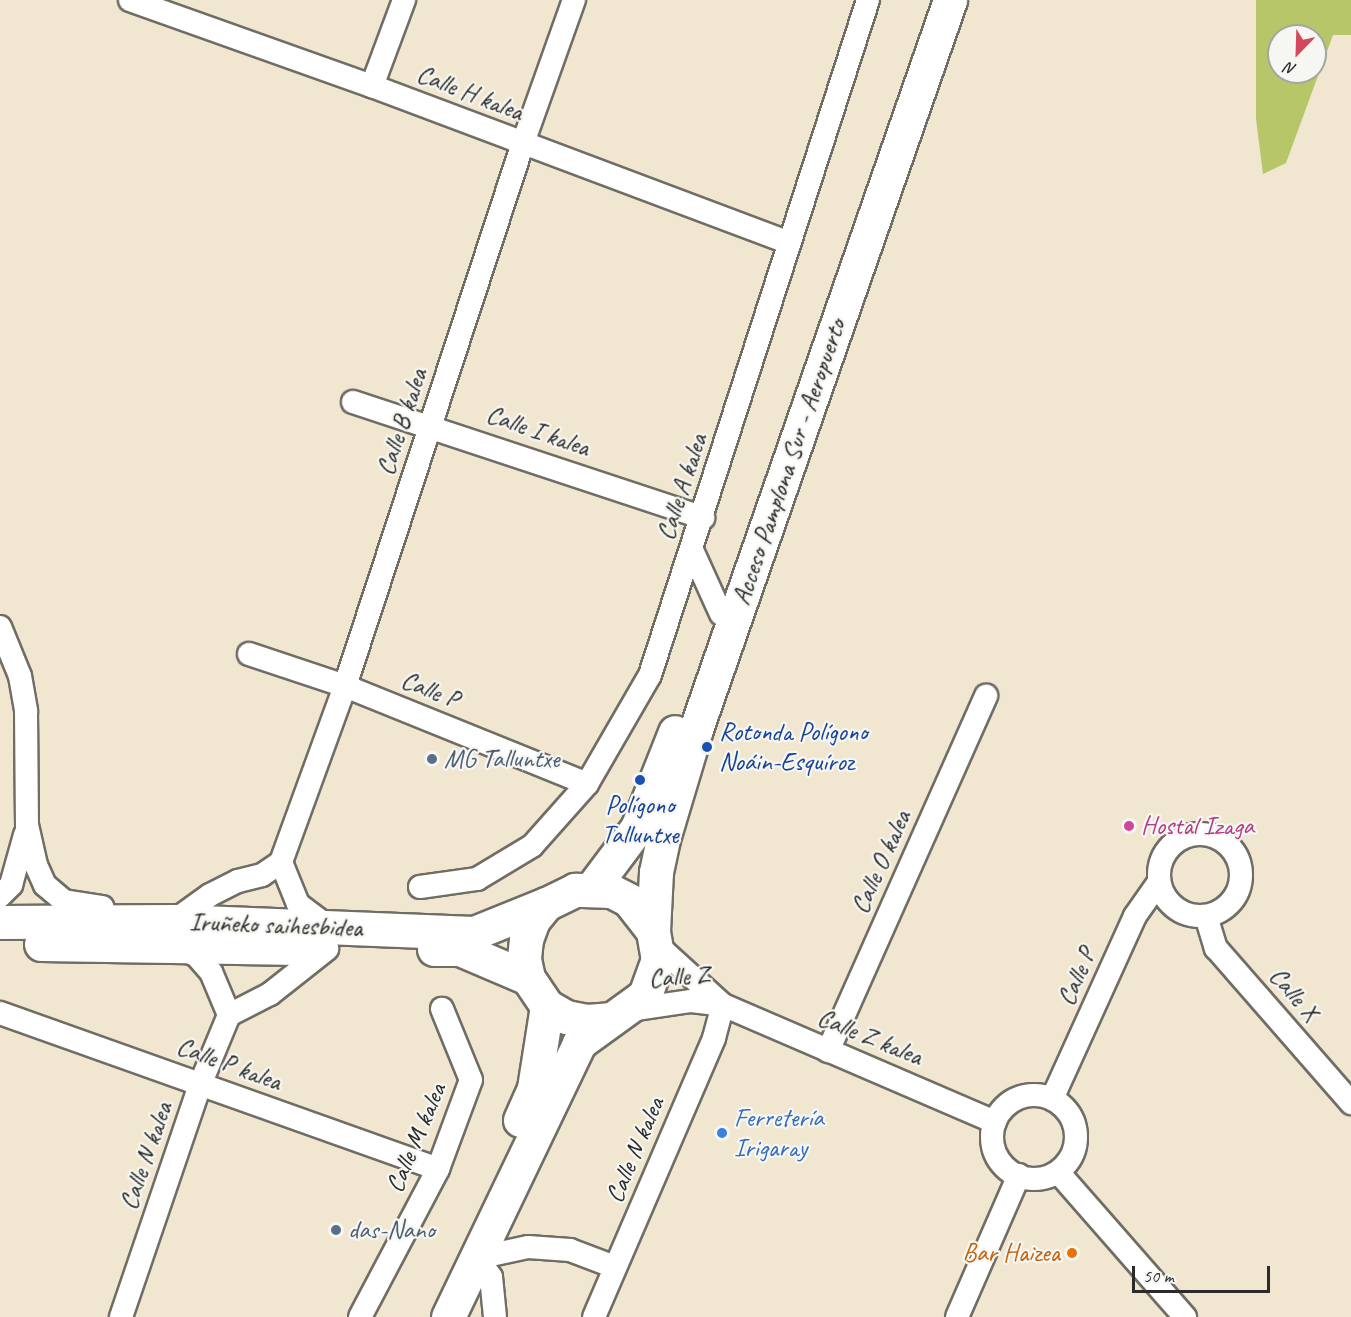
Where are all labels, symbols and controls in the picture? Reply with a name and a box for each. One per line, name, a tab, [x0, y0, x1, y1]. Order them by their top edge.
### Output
north arrow	[1267, 24, 1327, 84]
street label: Calle H kalea	[412, 58, 528, 128]
text: N	[1282, 58, 1299, 80]
street label: Acceso Pamplona Sur - Aeropuerto	[725, 315, 853, 609]
street label: Calle B kalea	[370, 364, 434, 480]
street label: Calle I kalea	[482, 399, 594, 463]
street label: Calle A kalea	[650, 429, 714, 545]
street label: Calle P	[397, 664, 463, 716]
place label: Rotonda Polígono Noáin-Esquíroz	[719, 716, 868, 778]
marker: Rotonda Polígono Noáin-Esquíroz	[700, 740, 714, 754]
place label: MG Talluntxe	[444, 743, 559, 775]
marker: MG Talluntxe	[425, 752, 439, 766]
marker: Polígono Talluntxe	[633, 773, 647, 787]
place label: Polígono Talluntxe	[601, 789, 679, 850]
street label: Calle O kalea	[844, 805, 918, 919]
place label: Hostal Izaga	[1141, 810, 1254, 842]
marker: Hostal Izaga	[1122, 819, 1136, 833]
street label: Iruñeko saihesbidea	[189, 906, 363, 944]
street label: Calle P	[1051, 944, 1103, 1010]
street label: Calle Z	[648, 959, 710, 995]
street label: Calle X	[1262, 961, 1326, 1027]
street label: Calle Z kalea	[813, 1002, 927, 1072]
street label: Calle P kalea	[172, 1031, 286, 1097]
street label: Calle M kalea	[379, 1078, 453, 1198]
street label: Calle N kalea	[598, 1092, 672, 1208]
street label: Calle N kalea	[113, 1097, 179, 1215]
place label: Ferretería Irigaray	[734, 1102, 824, 1164]
marker: Ferretería Irigaray	[715, 1126, 729, 1140]
place label: das-Nano	[348, 1214, 435, 1246]
marker: das-Nano	[329, 1223, 343, 1237]
place label: Bar Haizea	[961, 1237, 1060, 1269]
marker: Bar Haizea	[1065, 1246, 1079, 1260]
scale bar	[1135, 1254, 1273, 1292]
text: 50 m	[1143, 1265, 1174, 1287]

